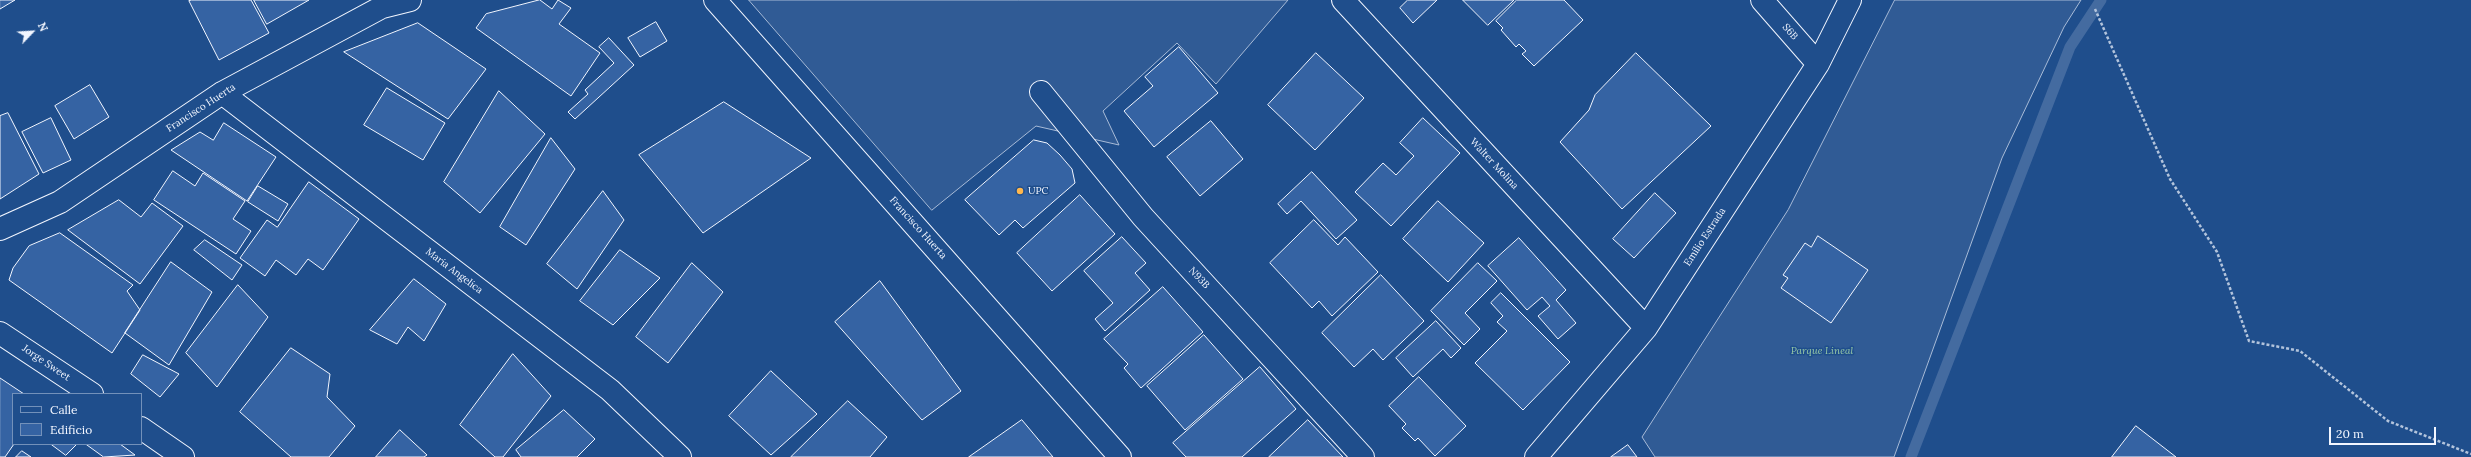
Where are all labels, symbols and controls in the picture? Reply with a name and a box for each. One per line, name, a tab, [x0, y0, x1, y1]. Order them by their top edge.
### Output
north arrow	[12, 12, 52, 52]
text: N	[35, 20, 51, 34]
street label: S6B	[1780, 21, 1800, 43]
street label: Francisco Huerta	[164, 81, 238, 135]
street label: Walter Molina	[1467, 136, 1521, 192]
place label: UPC	[1028, 185, 1049, 197]
marker: UPC	[1015, 186, 1025, 196]
street label: Francisco Huerta	[887, 194, 949, 262]
street label: Emilio Estrada	[1682, 206, 1728, 268]
street label: Maria Angelica	[423, 246, 485, 296]
street label: N93B	[1186, 265, 1212, 291]
street label: Jorge Sweet	[20, 343, 72, 383]
park label: Parque Lineal	[1791, 345, 1853, 357]
legend	[12, 393, 142, 445]
text: Calle	[50, 402, 78, 417]
scale bar	[2331, 419, 2438, 445]
text: Edificio	[50, 422, 92, 437]
text: 20 m	[2336, 426, 2364, 441]

